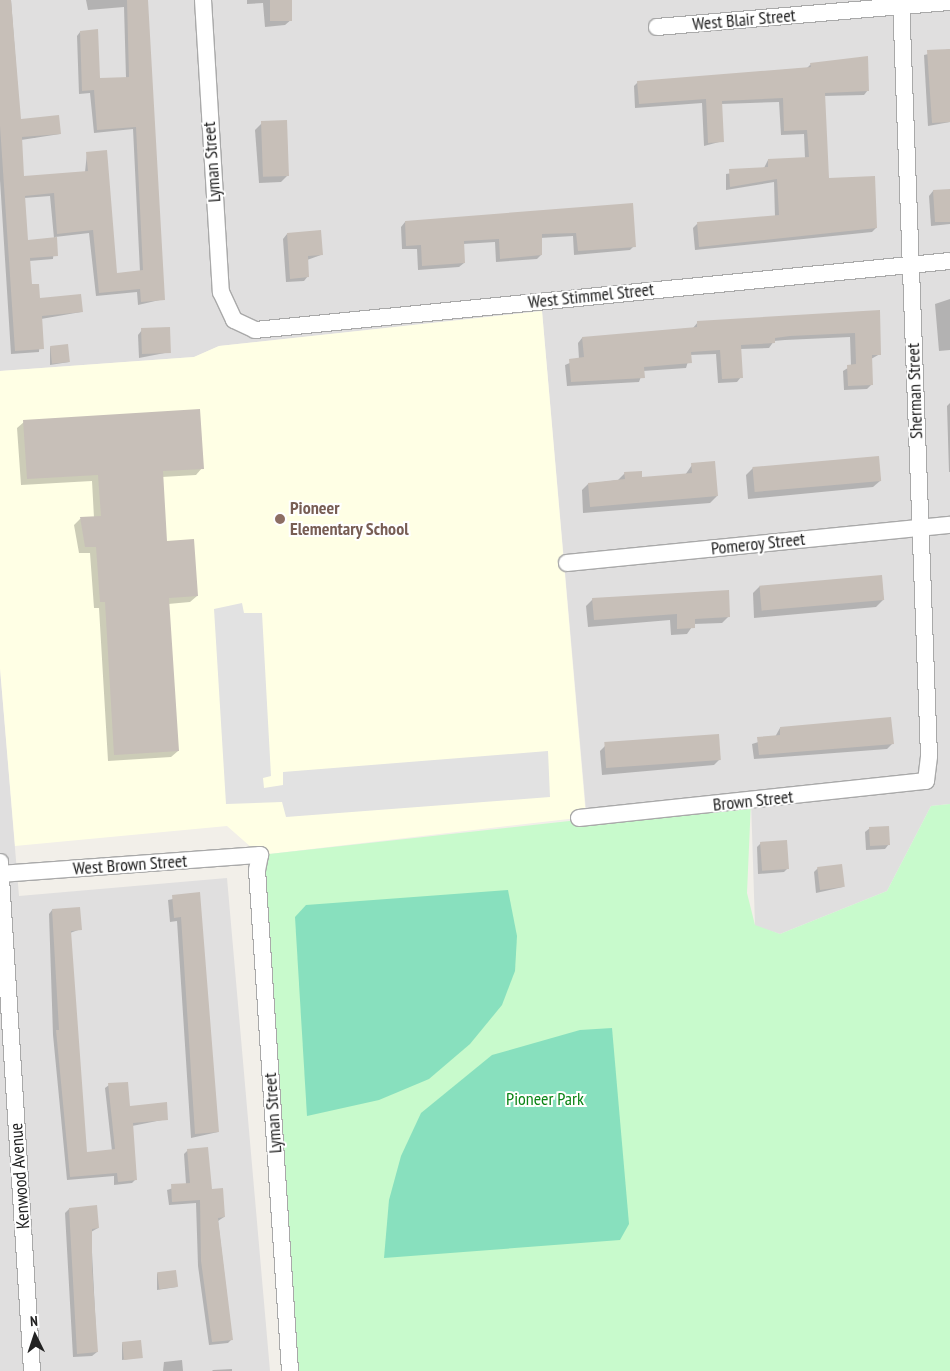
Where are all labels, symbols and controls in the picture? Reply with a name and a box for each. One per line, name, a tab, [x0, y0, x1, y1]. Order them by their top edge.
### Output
street label: West Blair Street	[691, 5, 797, 35]
street label: Lyman Street	[198, 121, 226, 203]
street label: West Stimmel Street	[527, 279, 655, 313]
street label: Sherman Street	[903, 343, 927, 439]
place label: Pioneer Elementary School	[290, 498, 409, 540]
marker: Pioneer Elementary School	[274, 513, 286, 525]
street label: Pomeroy Street	[710, 528, 806, 560]
street label: Brown Street	[712, 786, 794, 816]
street label: West Brown Street	[72, 850, 188, 880]
street label: Lyman Street	[259, 1072, 287, 1154]
park label: Pioneer Park	[506, 1088, 584, 1110]
street label: Kenwood Avenue	[6, 1122, 34, 1230]
north arrow	[10, 1311, 60, 1361]
text: N	[30, 1312, 38, 1330]

